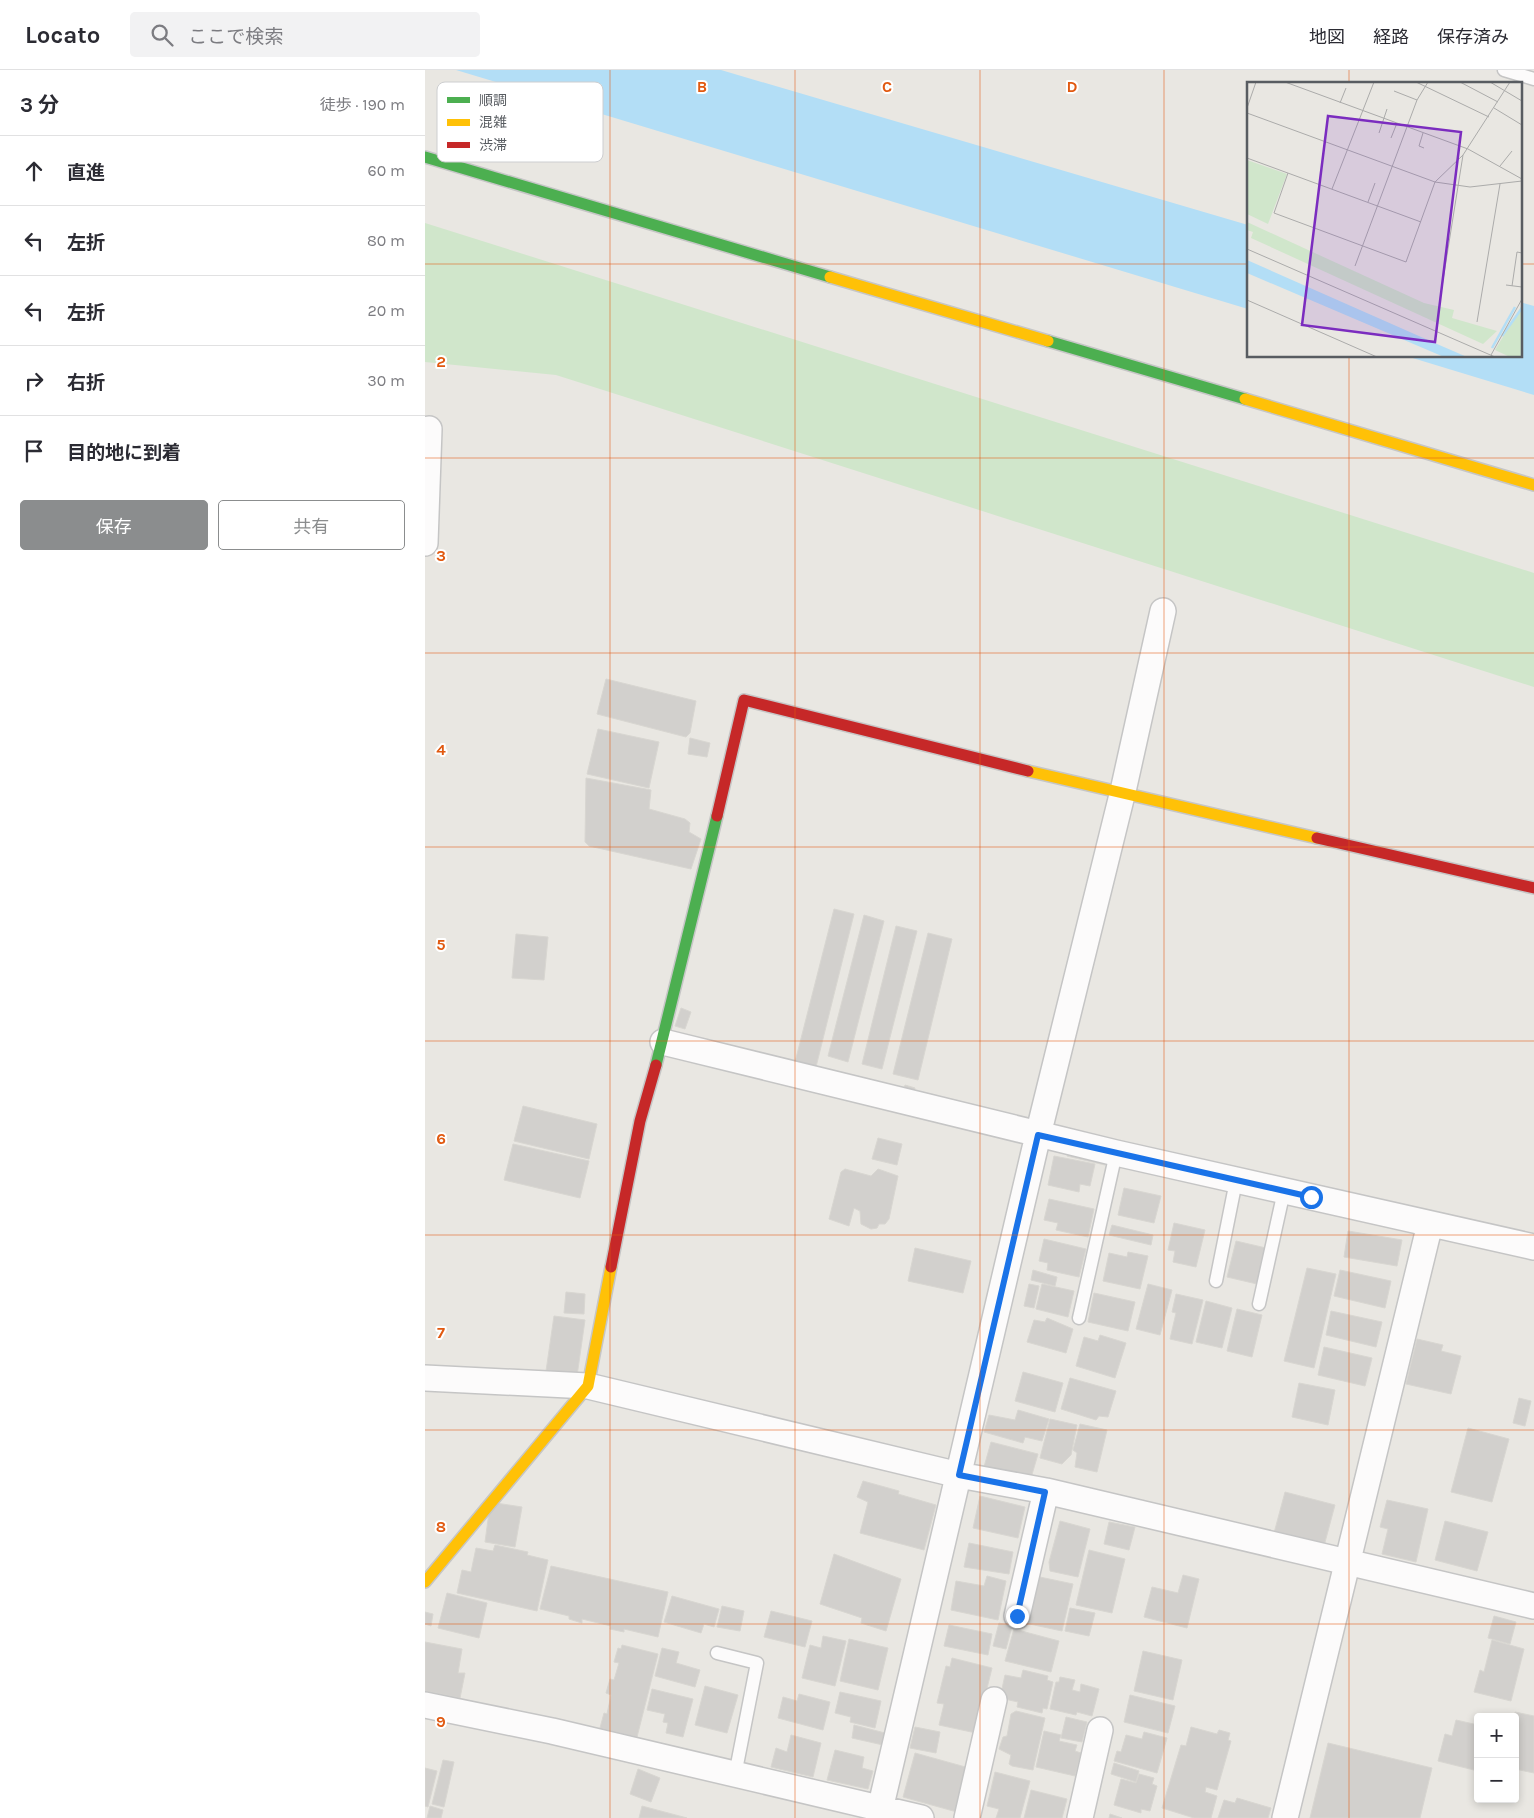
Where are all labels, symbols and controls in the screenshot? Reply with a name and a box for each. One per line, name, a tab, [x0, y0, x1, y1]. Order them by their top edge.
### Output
search box	[130, 12, 480, 57]
text: Locato	[25, 21, 100, 49]
icon: search	[148, 21, 176, 49]
text: ここで検索	[188, 26, 283, 48]
text: 地図	[1309, 26, 1345, 48]
text: 経路	[1373, 26, 1409, 48]
text: 保存済み	[1437, 26, 1509, 48]
text: B	[697, 77, 707, 96]
text: C	[882, 77, 892, 96]
text: D	[1067, 77, 1078, 96]
legend	[437, 82, 603, 162]
inset map	[1247, 82, 1521, 358]
text: 順調	[479, 92, 507, 109]
text: 3 分	[20, 93, 59, 117]
text: 徒歩 · 190 m	[320, 95, 405, 114]
text: 混雑	[479, 114, 507, 131]
text: 渋滞	[479, 137, 507, 154]
icon: ahead	[20, 157, 48, 185]
text: 60 m	[368, 161, 405, 180]
text: 直進	[67, 162, 105, 184]
icon: left	[20, 227, 48, 255]
text: 80 m	[367, 231, 405, 250]
text: 左折	[67, 232, 105, 254]
icon: left	[20, 297, 48, 325]
text: 20 m	[367, 301, 405, 320]
text: 左折	[67, 302, 105, 324]
text: 2	[436, 352, 446, 371]
icon: right	[20, 367, 48, 395]
text: 30 m	[367, 371, 405, 390]
text: 右折	[67, 372, 105, 394]
icon: arrive	[20, 437, 48, 465]
text: 目的地に到着	[67, 442, 181, 464]
button: 保存	[20, 500, 208, 550]
button: 共有	[218, 500, 405, 550]
text: 3	[436, 546, 446, 565]
text: 4	[436, 740, 446, 759]
text: 5	[436, 935, 446, 954]
text: 6	[436, 1129, 446, 1148]
route start	[1300, 1186, 1323, 1209]
text: 7	[437, 1323, 445, 1342]
text: 8	[436, 1517, 446, 1536]
route end	[1006, 1605, 1029, 1628]
text: 9	[436, 1712, 446, 1731]
map controls	[1474, 1713, 1519, 1803]
button: +	[1474, 1713, 1519, 1758]
button: −	[1474, 1758, 1519, 1803]

